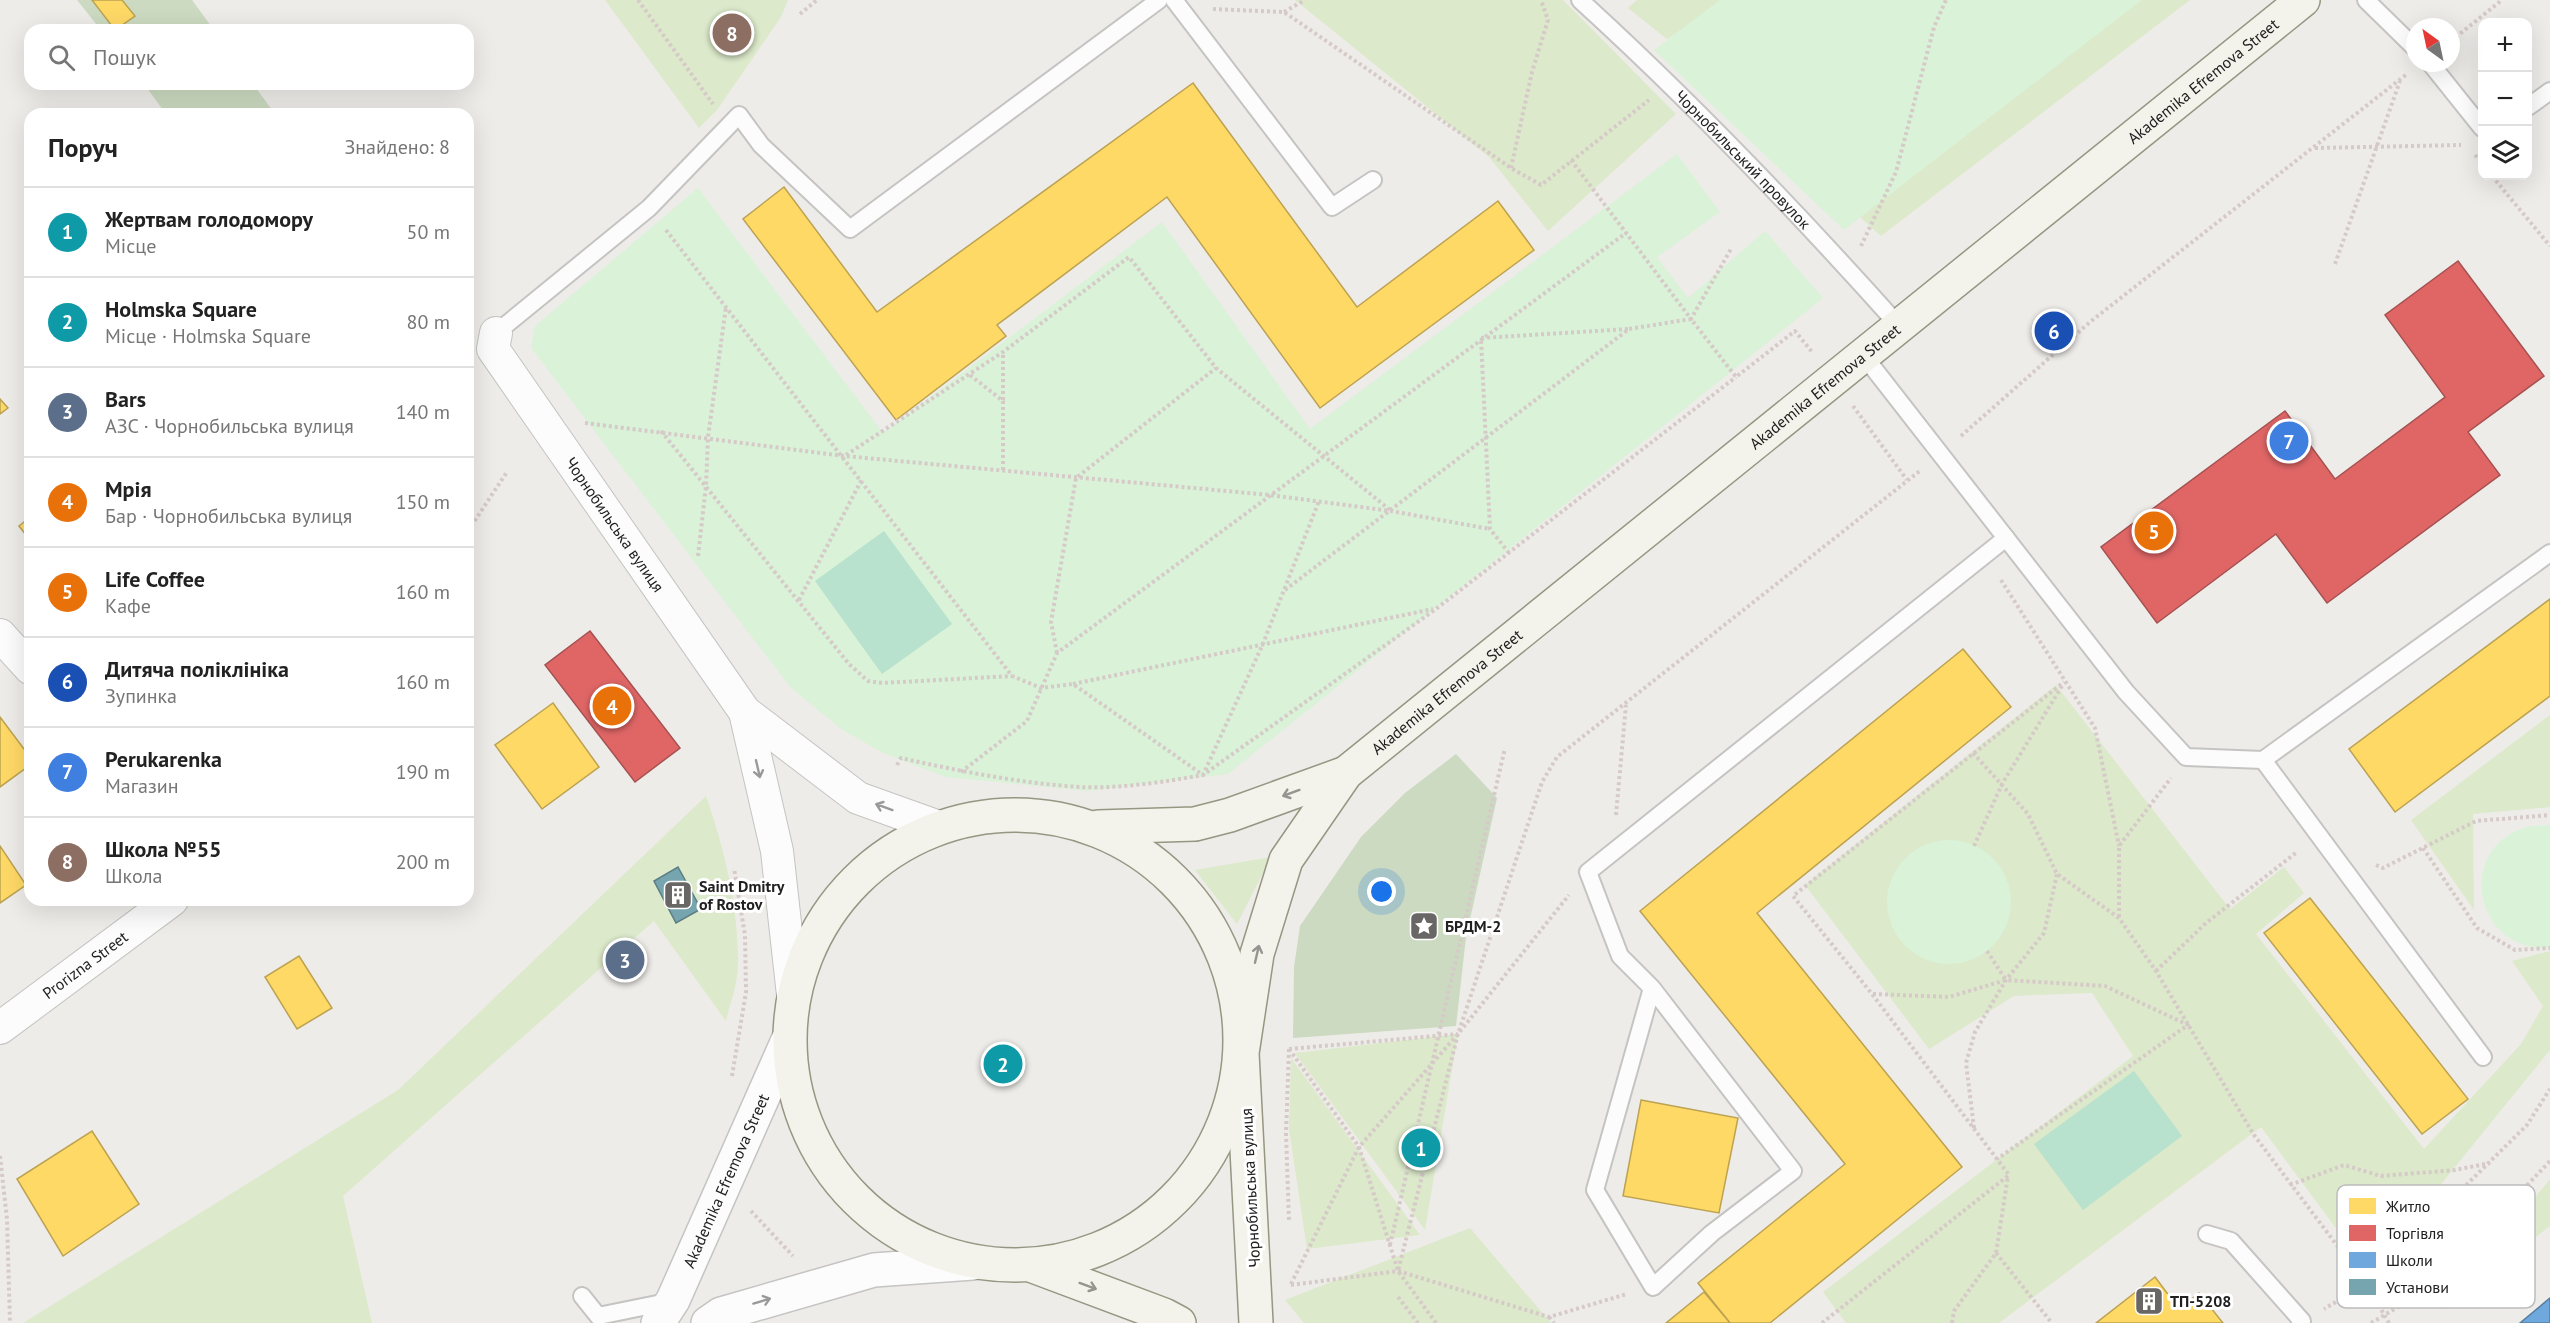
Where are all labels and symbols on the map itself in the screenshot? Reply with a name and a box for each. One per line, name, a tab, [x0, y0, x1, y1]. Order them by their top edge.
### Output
pin: 8	[712, 10, 752, 56]
street label: Akademika Efremova Street	[2123, 14, 2283, 148]
north arrow	[2406, 18, 2460, 72]
street label: Чорнобильський провулок	[1671, 86, 1815, 233]
pin: 6	[2034, 308, 2074, 354]
street label: Akademika Efremova Street	[1745, 319, 1905, 453]
pin: 7	[2270, 418, 2308, 464]
street label: Чорнобильська вулиця	[561, 453, 669, 596]
pin: 5	[2134, 508, 2174, 554]
street label: Akademika Efremova Street	[1367, 624, 1527, 759]
pin: 4	[592, 684, 632, 728]
one-way arrow	[753, 759, 764, 778]
one-way arrow	[1282, 789, 1301, 800]
one-way arrow	[875, 801, 894, 812]
place label: Saint Dmitry of Rostov	[699, 876, 785, 914]
your location	[1367, 877, 1396, 906]
building icon: Saint Dmitry of Rostov	[662, 879, 694, 911]
place icon: БРДМ-2	[1408, 910, 1440, 942]
place label: БРДМ-2	[1445, 916, 1501, 936]
street label: Prorizna Street	[38, 926, 132, 1003]
pin: 3	[606, 938, 644, 982]
one-way arrow	[1252, 945, 1264, 964]
pin: 2	[984, 1042, 1022, 1086]
street label: Akademika Efremova Street	[679, 1090, 773, 1271]
street label: Чорнобильська вулиця	[1236, 1108, 1264, 1268]
pin: 1	[1402, 1126, 1440, 1170]
legend	[2337, 1185, 2535, 1308]
text: Житло	[2385, 1196, 2430, 1216]
text: Торгівля	[2386, 1223, 2444, 1243]
text: Школи	[2386, 1250, 2433, 1270]
text: Установи	[2386, 1277, 2449, 1297]
one-way arrow	[1078, 1282, 1097, 1293]
building icon: ТП-5208	[2133, 1285, 2165, 1317]
place label: ТП-5208	[2170, 1291, 2231, 1311]
one-way arrow	[752, 1295, 771, 1306]

